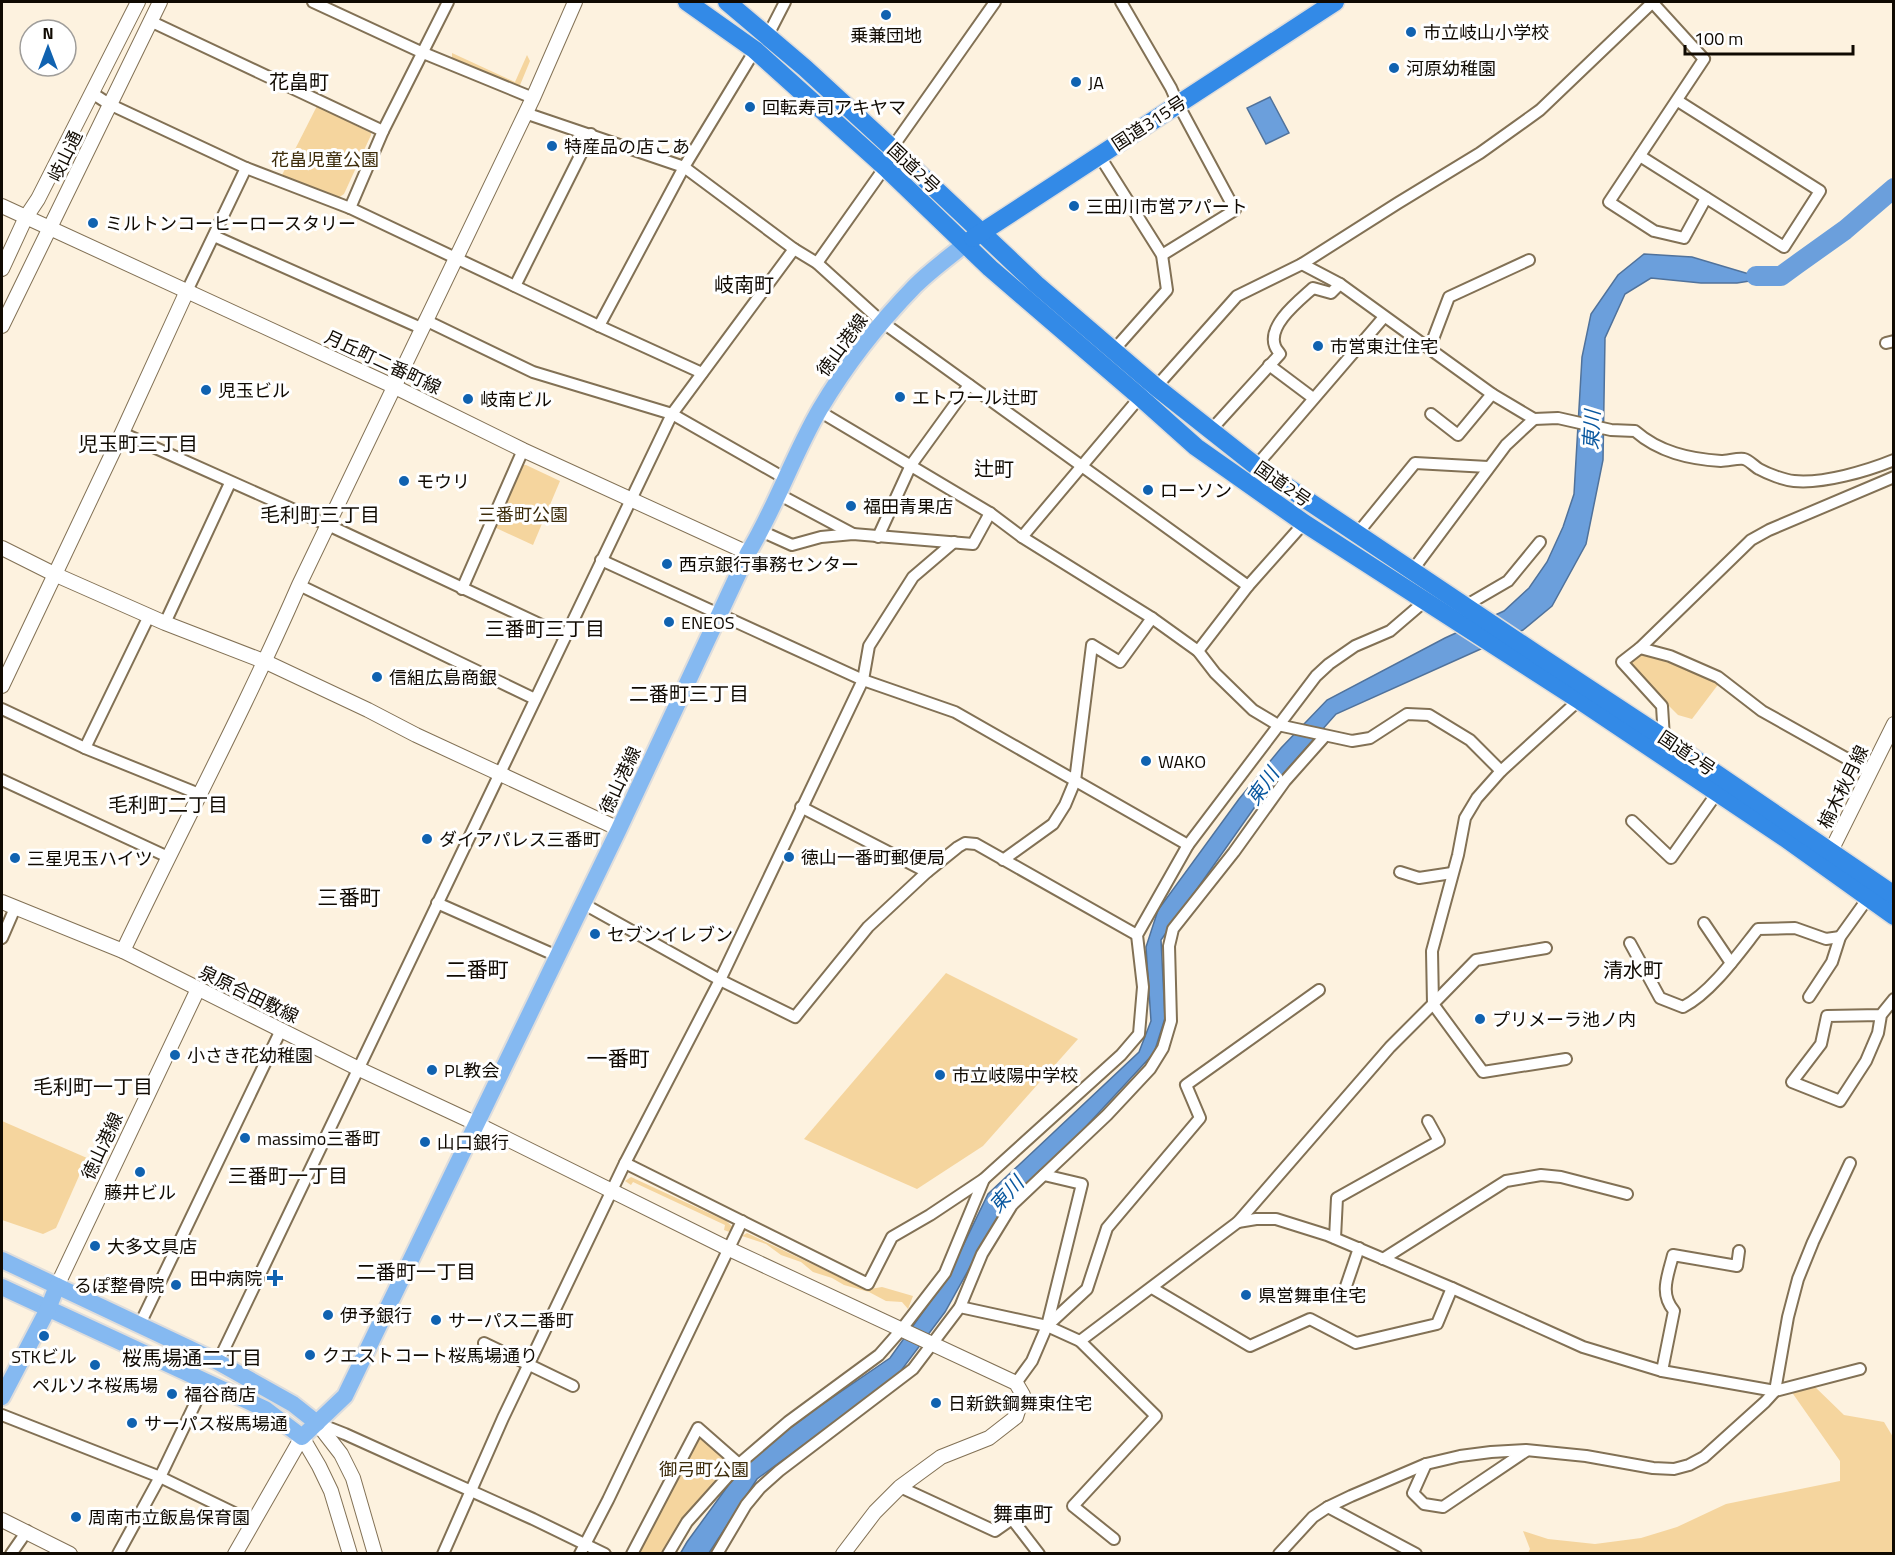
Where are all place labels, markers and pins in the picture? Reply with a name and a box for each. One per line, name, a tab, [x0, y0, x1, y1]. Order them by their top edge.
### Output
marker: 乗兼団地	[879, 8, 893, 22]
place label: 市立岐山小学校	[1423, 19, 1549, 46]
place label: 乗兼団地	[850, 22, 922, 49]
marker: 市立岐山小学校	[1404, 25, 1418, 39]
place label: 河原幼稚園	[1406, 55, 1496, 82]
marker: 河原幼稚園	[1387, 61, 1401, 75]
place label: JA	[1088, 69, 1104, 96]
marker: JA	[1069, 75, 1083, 89]
place label: 回転寿司アキヤマ	[762, 94, 906, 121]
marker: 回転寿司アキヤマ	[743, 100, 757, 114]
place label: 特産品の店こあ	[564, 133, 690, 160]
marker: 特産品の店こあ	[545, 139, 559, 153]
place label: 三田川市営アパート	[1086, 193, 1248, 220]
marker: 三田川市営アパート	[1067, 199, 1081, 213]
place label: ミルトンコーヒーロースタリー	[105, 210, 356, 237]
marker: ミルトンコーヒーロースタリー	[86, 216, 100, 230]
place label: 市営東辻住宅	[1330, 333, 1438, 360]
marker: 市営東辻住宅	[1311, 339, 1325, 353]
place label: 児玉ビル	[218, 377, 290, 404]
marker: 児玉ビル	[199, 383, 213, 397]
place label: エトワール辻町	[912, 384, 1038, 411]
place label: 岐南ビル	[480, 386, 552, 413]
marker: エトワール辻町	[893, 390, 907, 404]
marker: 岐南ビル	[461, 392, 475, 406]
place label: モウリ	[416, 468, 470, 495]
marker: モウリ	[397, 474, 411, 488]
place label: ローソン	[1160, 477, 1232, 504]
marker: ローソン	[1141, 483, 1155, 497]
place label: 福田青果店	[863, 493, 953, 520]
marker: 福田青果店	[844, 499, 858, 513]
place label: 西京銀行事務センター	[679, 551, 859, 578]
marker: 西京銀行事務センター	[660, 557, 674, 571]
place label: ENEOS	[681, 609, 735, 636]
marker: ENEOS	[662, 615, 676, 629]
place label: 信組広島商銀	[389, 664, 497, 691]
marker: 信組広島商銀	[370, 670, 384, 684]
place label: WAKO	[1158, 748, 1206, 775]
marker: WAKO	[1139, 754, 1153, 768]
place label: ダイアパレス三番町	[439, 826, 601, 853]
marker: ダイアパレス三番町	[420, 832, 434, 846]
place label: 徳山一番町郵便局	[801, 844, 945, 871]
place label: 三星児玉ハイツ	[27, 845, 153, 872]
marker: 徳山一番町郵便局	[782, 850, 796, 864]
marker: 三星児玉ハイツ	[8, 851, 22, 865]
place label: セブンイレブン	[607, 921, 733, 948]
marker: セブンイレブン	[588, 927, 602, 941]
place label: プリメーラ池ノ内	[1492, 1006, 1636, 1033]
marker: プリメーラ池ノ内	[1473, 1012, 1487, 1026]
place label: 小さき花幼稚園	[187, 1042, 313, 1069]
marker: 小さき花幼稚園	[168, 1048, 182, 1062]
place label: PL教会	[444, 1057, 499, 1084]
place label: 市立岐陽中学校	[952, 1062, 1078, 1089]
marker: PL教会	[425, 1063, 439, 1077]
marker: 市立岐陽中学校	[933, 1068, 947, 1082]
place label: massimo三番町	[257, 1125, 380, 1152]
place label: 山口銀行	[437, 1129, 509, 1156]
marker: massimo三番町	[238, 1131, 252, 1145]
marker: 山口銀行	[418, 1135, 432, 1149]
marker: 藤井ビル	[133, 1165, 147, 1179]
place label: 藤井ビル	[104, 1179, 176, 1206]
place label: 大多文具店	[107, 1233, 197, 1260]
marker: 大多文具店	[88, 1239, 102, 1253]
place label: 田中病院	[190, 1265, 262, 1292]
marker: 田中病院	[266, 1269, 284, 1287]
place label: るぽ整骨院	[74, 1272, 164, 1299]
marker: るぽ整骨院	[169, 1278, 183, 1292]
place label: 県営舞車住宅	[1258, 1282, 1366, 1309]
marker: 県営舞車住宅	[1239, 1288, 1253, 1302]
place label: 伊予銀行	[340, 1302, 412, 1329]
place label: サーパス二番町	[448, 1307, 574, 1334]
marker: 伊予銀行	[321, 1308, 335, 1322]
marker: サーパス二番町	[429, 1313, 443, 1327]
marker: STKビル	[37, 1329, 51, 1343]
place label: クエストコート桜馬場通り	[322, 1342, 538, 1369]
place label: STKビル	[11, 1343, 77, 1370]
marker: クエストコート桜馬場通り	[303, 1348, 317, 1362]
marker: ペルソネ桜馬場	[88, 1358, 102, 1372]
place label: ペルソネ桜馬場	[32, 1372, 158, 1399]
place label: 福谷商店	[184, 1381, 256, 1408]
marker: 福谷商店	[165, 1387, 179, 1401]
place label: 日新鉄鋼舞東住宅	[948, 1390, 1092, 1417]
marker: 日新鉄鋼舞東住宅	[929, 1396, 943, 1410]
place label: サーパス桜馬場通	[144, 1410, 288, 1437]
marker: サーパス桜馬場通	[125, 1416, 139, 1430]
place label: 周南市立飯島保育園	[88, 1504, 250, 1531]
marker: 周南市立飯島保育園	[69, 1510, 83, 1524]

